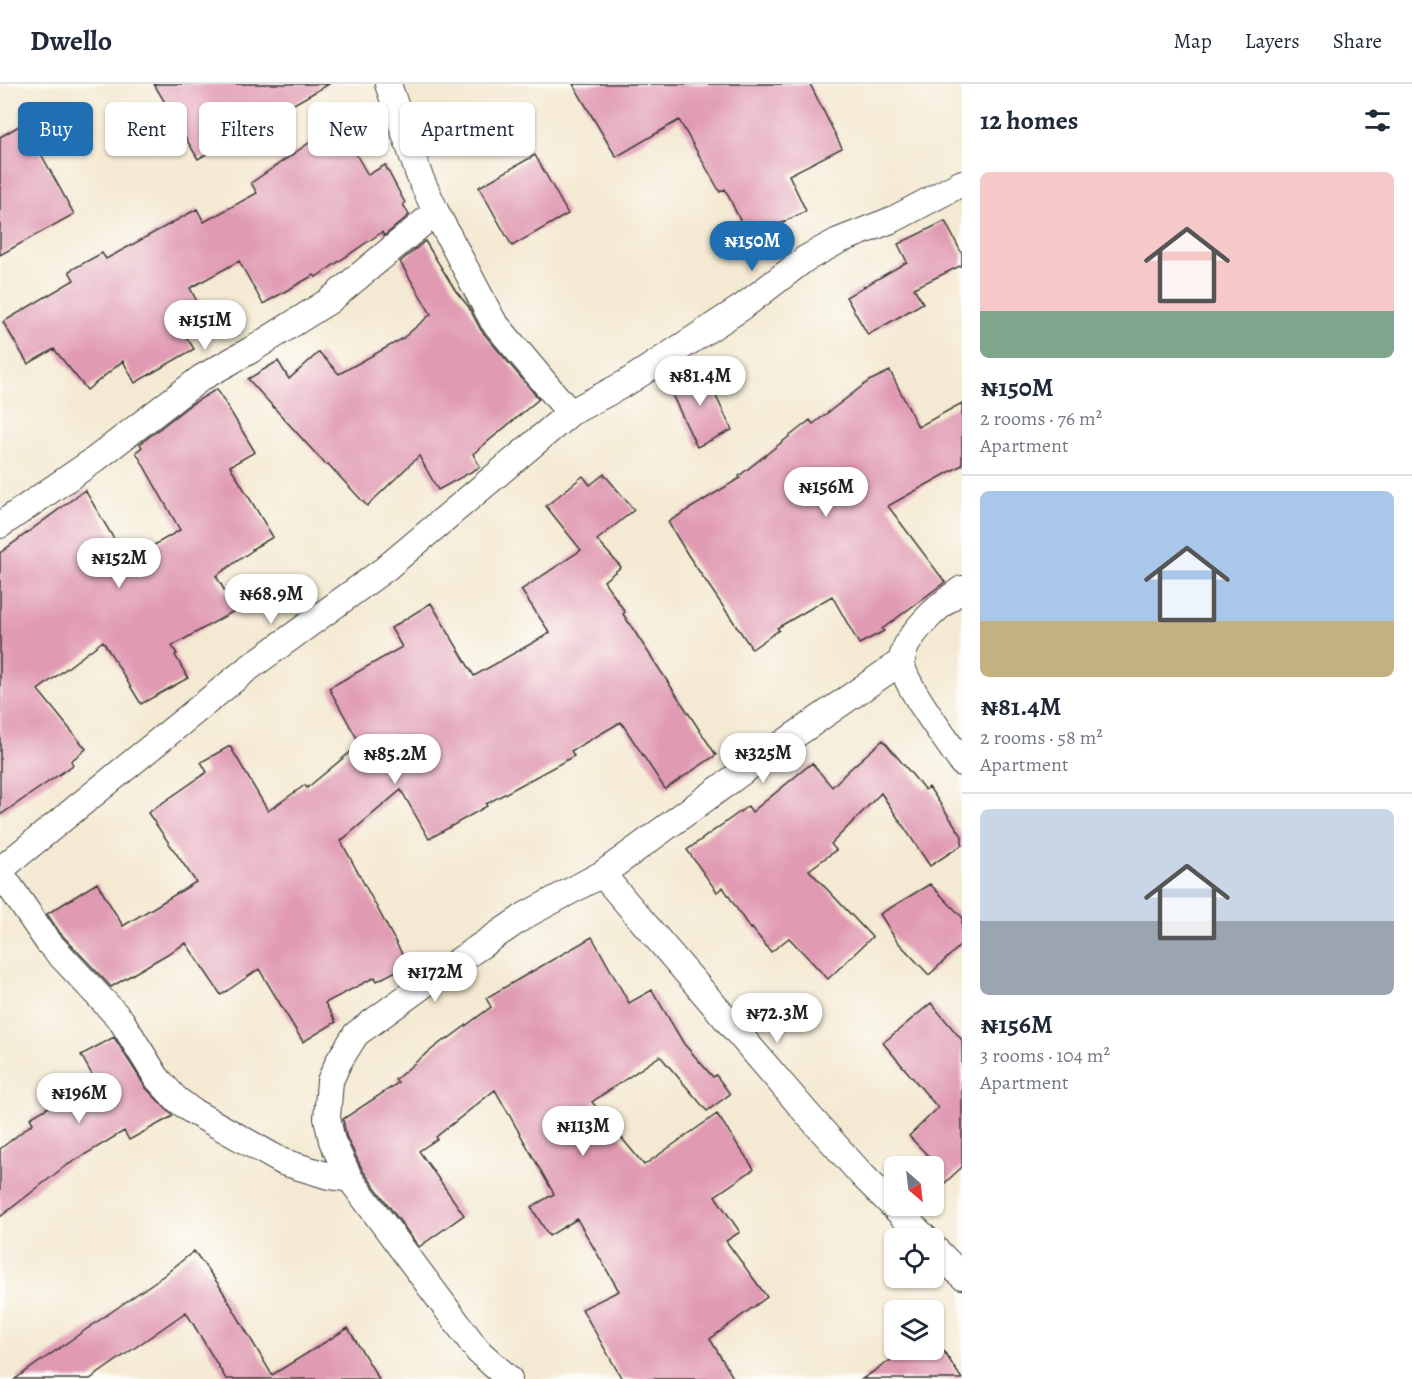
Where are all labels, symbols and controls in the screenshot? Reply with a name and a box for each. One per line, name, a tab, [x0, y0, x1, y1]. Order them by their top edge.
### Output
text: Dwello	[30, 22, 112, 60]
text: Map	[1173, 27, 1212, 55]
text: Layers	[1245, 27, 1300, 55]
text: Share	[1333, 27, 1382, 55]
chip: Buy	[18, 102, 93, 156]
chip: Rent	[105, 102, 187, 156]
chip: Filters	[199, 102, 296, 156]
chip: New	[308, 102, 388, 156]
chip: Apartment	[400, 102, 535, 156]
text: 12 homes	[980, 103, 1078, 138]
icon: filters	[1361, 104, 1394, 137]
icon: home	[1133, 211, 1241, 319]
pin: ₦150M	[710, 221, 794, 272]
text: ₦150M	[724, 227, 780, 254]
pin: ₦151M	[163, 300, 247, 351]
text: ₦151M	[178, 306, 232, 333]
pin: ₦81.4M	[651, 356, 749, 407]
text: ₦81.4M	[669, 362, 731, 389]
text: ₦150M	[980, 370, 1054, 405]
text: 2 rooms · 76 m²	[980, 405, 1102, 432]
text: Apartment	[980, 432, 1069, 459]
pin: ₦156M	[784, 467, 868, 518]
text: ₦156M	[798, 473, 854, 500]
icon: home	[1133, 530, 1241, 638]
pin: ₦152M	[77, 538, 161, 589]
text: ₦152M	[91, 544, 147, 571]
pin: ₦68.9M	[222, 574, 320, 625]
text: ₦68.9M	[239, 580, 303, 607]
text: ₦81.4M	[980, 689, 1061, 724]
text: 2 rooms · 58 m²	[980, 724, 1103, 751]
pin: ₦325M	[721, 733, 805, 784]
pin: ₦85.2M	[346, 734, 444, 785]
text: ₦325M	[734, 739, 792, 766]
text: ₦85.2M	[363, 740, 427, 767]
text: Apartment	[980, 751, 1069, 778]
icon: home	[1133, 848, 1241, 956]
pin: ₦172M	[393, 952, 477, 1003]
text: ₦172M	[407, 958, 463, 985]
pin: ₦72.3M	[728, 993, 826, 1044]
text: ₦72.3M	[745, 999, 809, 1026]
text: ₦156M	[980, 1007, 1053, 1042]
text: 3 rooms · 104 m²	[980, 1042, 1110, 1069]
text: Apartment	[980, 1069, 1069, 1096]
pin: ₦196M	[37, 1073, 121, 1124]
text: ₦196M	[51, 1079, 107, 1106]
pin: ₦113M	[541, 1106, 625, 1157]
text: ₦113M	[556, 1112, 610, 1139]
north arrow	[884, 1156, 944, 1216]
map controls	[884, 1156, 944, 1360]
button: locate	[884, 1228, 944, 1288]
button: layers	[884, 1300, 944, 1360]

